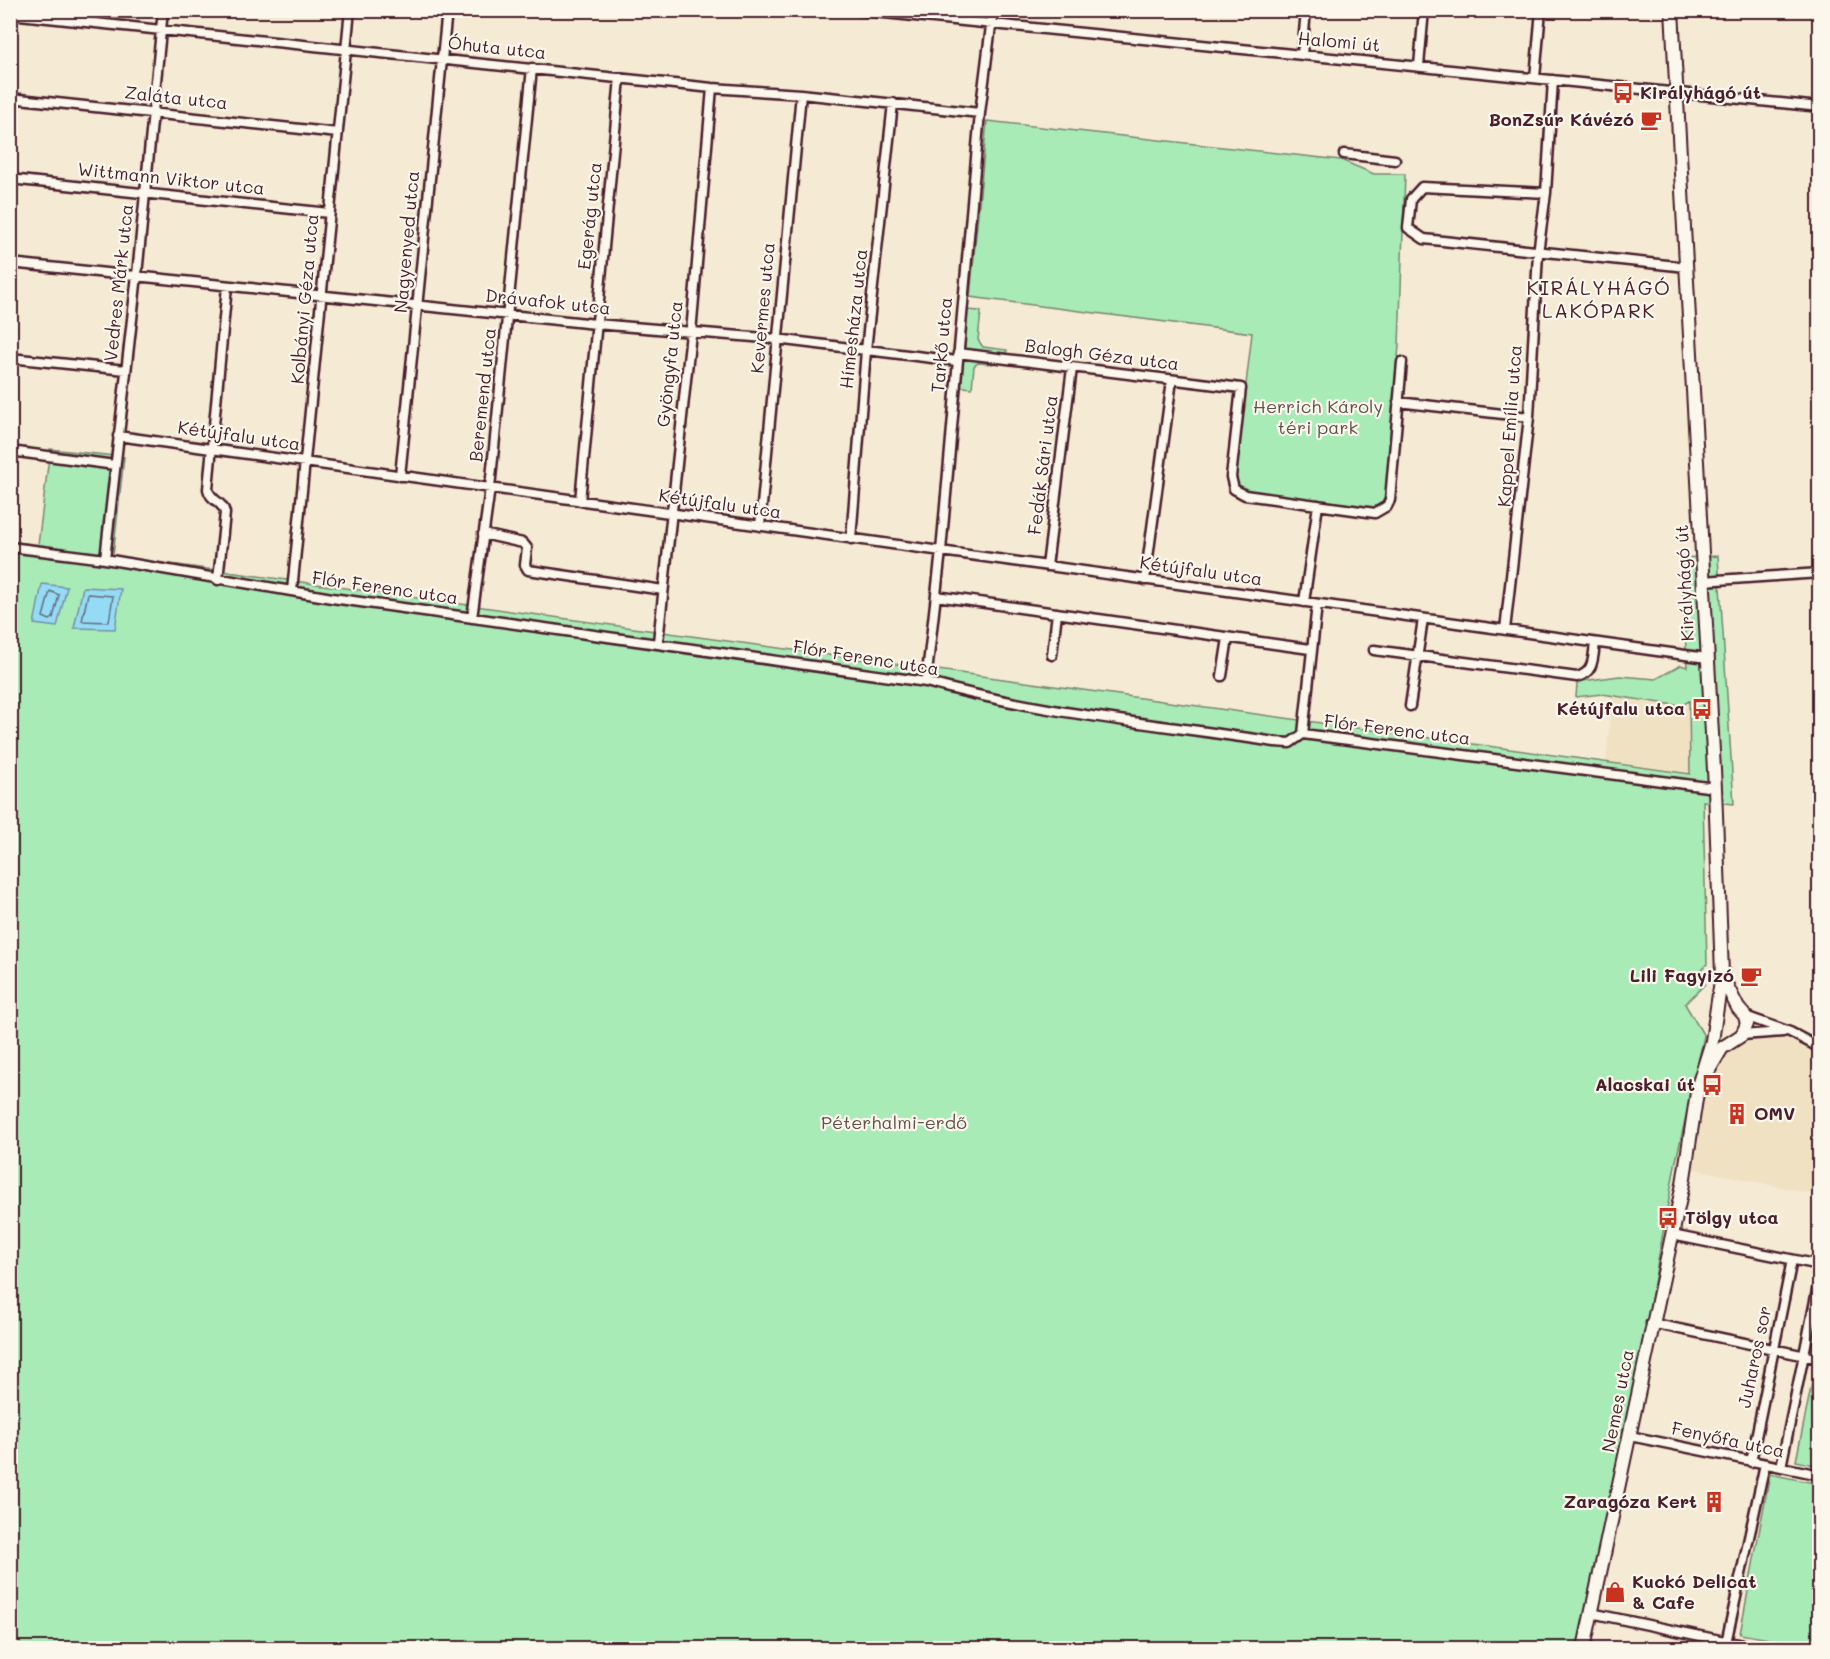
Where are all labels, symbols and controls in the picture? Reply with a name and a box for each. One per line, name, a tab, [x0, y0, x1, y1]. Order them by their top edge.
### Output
street label: Halomi út	[1297, 25, 1381, 57]
street label: Óhuta utca	[447, 30, 547, 64]
street label: Zaláta utca	[123, 80, 229, 114]
place label: Királyhágó út	[1640, 80, 1761, 104]
bus stop icon: Királyhágó út	[1611, 81, 1635, 105]
place label: BonZsúr Kávézó	[1489, 107, 1634, 131]
cafe icon: BonZsúr Kávézó	[1639, 108, 1663, 132]
street label: Wittmann Viktor utca	[76, 156, 266, 200]
street label: Egerág utca	[571, 161, 607, 271]
street label: Nagyenyed utca	[388, 170, 424, 314]
street label: Vedres Márk utca	[98, 203, 138, 363]
street label: Kolbányi Géza utca	[285, 213, 323, 385]
street label: Kevermes utca	[744, 241, 780, 374]
street label: Hímesháza utca	[834, 248, 872, 390]
district label: KIRÁLYHÁGÓ LAKÓPARK	[1527, 274, 1671, 323]
street label: Drávafok utca	[484, 282, 612, 320]
street label: Tarkő utca	[925, 296, 957, 394]
street label: Gyöngyfa utca	[650, 300, 688, 428]
street label: Beremend utca	[463, 327, 501, 463]
street label: Balogh Géza utca	[1024, 333, 1180, 375]
street label: Kappel Emília utca	[1491, 344, 1527, 508]
street label: Fedák Sári utca	[1022, 394, 1062, 536]
park label: Herrich Károly téri park	[1253, 394, 1383, 439]
street label: Kétújfalu utca	[176, 415, 302, 456]
street label: Kétújfalu utca	[657, 483, 783, 524]
street label: Királyhágó út	[1669, 524, 1699, 642]
street label: Kétújfalu utca	[1138, 550, 1264, 591]
street label: Flór Ferenc utca	[311, 565, 460, 609]
street label: Flór Ferenc utca	[792, 634, 941, 680]
place label: Kétújfalu utca	[1557, 696, 1685, 720]
bus stop icon: Kétújfalu utca	[1690, 697, 1714, 721]
street label: Flór Ferenc utca	[1323, 708, 1472, 750]
place label: Lili Fagyizó	[1630, 963, 1734, 987]
cafe icon: Lili Fagyizó	[1739, 964, 1763, 988]
place label: Alacskai út	[1595, 1072, 1695, 1096]
bus stop icon: Alacskai út	[1700, 1073, 1724, 1097]
place label: OMV	[1754, 1101, 1795, 1125]
building icon: OMV	[1725, 1102, 1749, 1126]
park label: Péterhalmi-erdő	[821, 1110, 967, 1134]
place label: Tölgy utca	[1685, 1205, 1779, 1229]
bus stop icon: Tölgy utca	[1656, 1206, 1680, 1230]
street label: Juharos sor	[1731, 1304, 1777, 1410]
street label: Nemes utca	[1595, 1347, 1639, 1454]
street label: Fenyőfa utca	[1670, 1415, 1787, 1463]
place label: Zaragóza Kert	[1563, 1489, 1697, 1513]
building icon: Zaragóza Kert	[1702, 1490, 1726, 1514]
place label: Kuckó Delicat & Cafe	[1632, 1569, 1756, 1614]
shop icon: Kuckó Delicat & Cafe	[1603, 1580, 1627, 1604]

